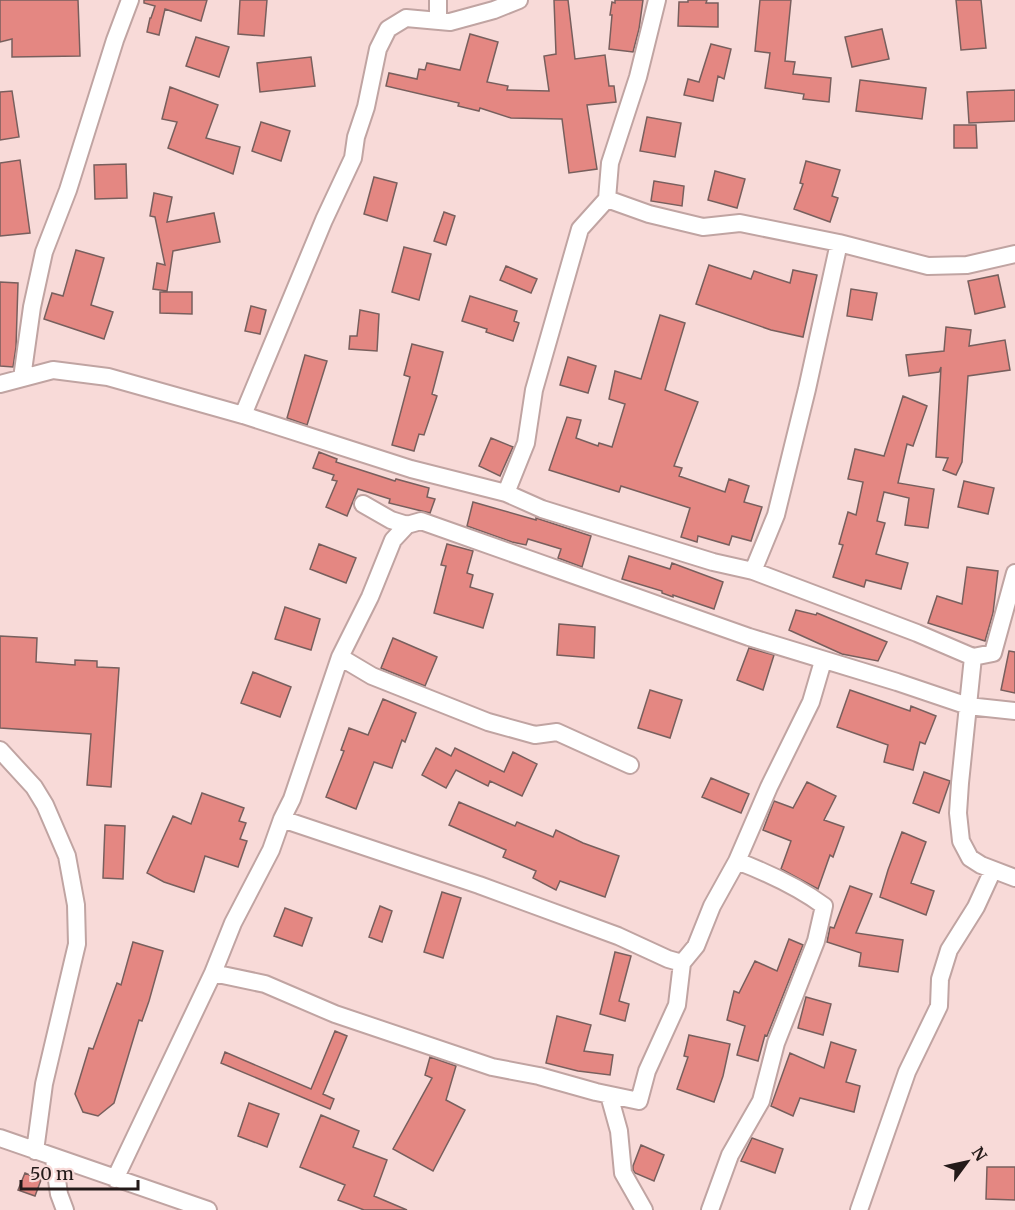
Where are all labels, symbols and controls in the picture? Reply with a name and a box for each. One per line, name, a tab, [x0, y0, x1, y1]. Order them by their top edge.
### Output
north arrow	[937, 1132, 997, 1192]
text: N	[968, 1143, 992, 1165]
scale bar	[21, 1153, 138, 1191]
text: 50 m	[30, 1162, 74, 1185]

